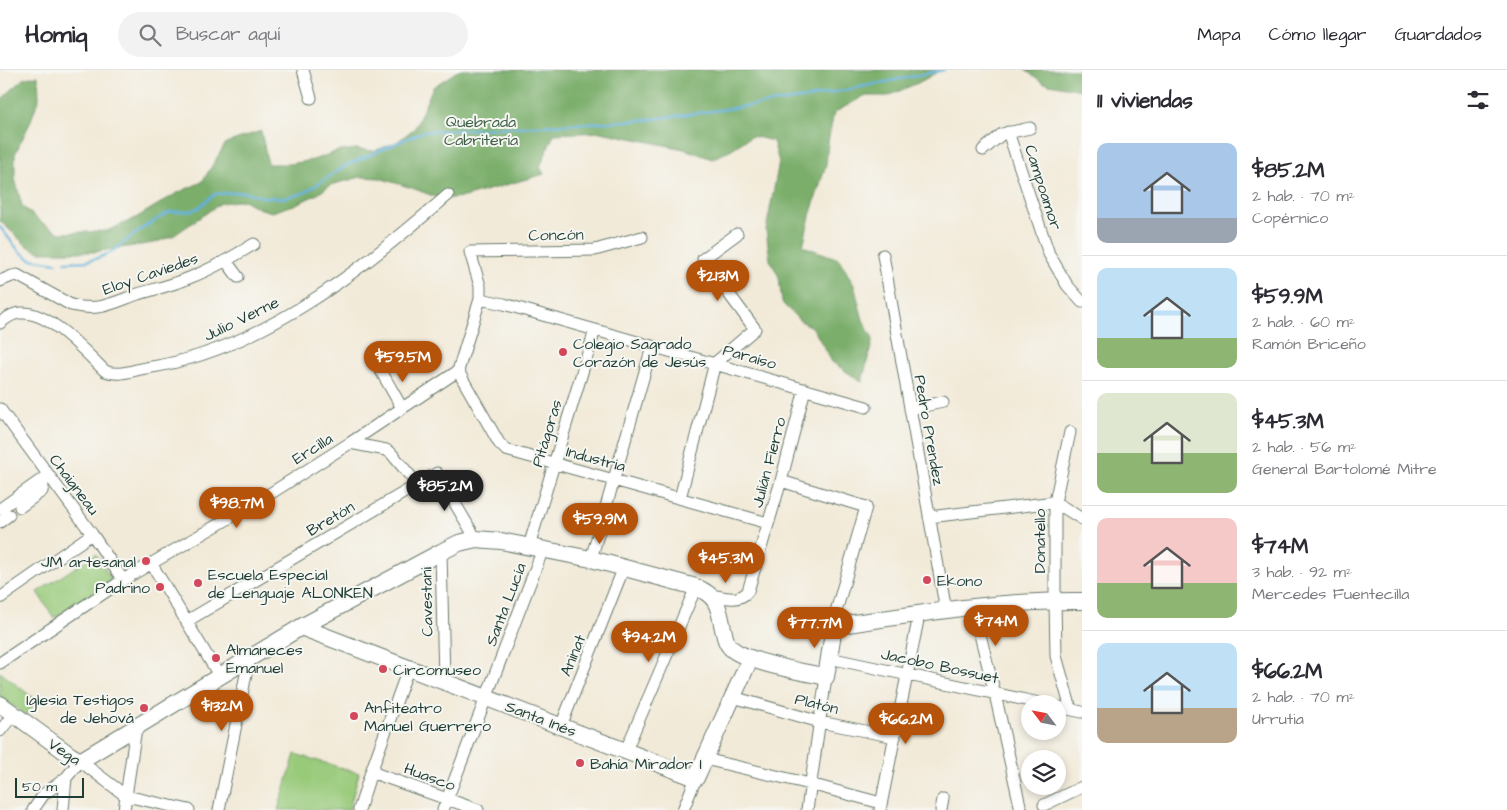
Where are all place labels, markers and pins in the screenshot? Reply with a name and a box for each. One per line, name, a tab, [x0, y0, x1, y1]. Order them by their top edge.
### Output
pin: $213M	[683, 260, 753, 302]
place label: Colegio Sagrado Corazón de Jesús	[573, 333, 706, 373]
pin: $59.5M	[362, 340, 444, 383]
marker: Colegio Sagrado Corazón de Jesús	[557, 346, 569, 358]
pin: $85.2M	[404, 470, 486, 512]
pin: $98.7M	[196, 486, 278, 529]
pin: $59.9M	[559, 502, 641, 545]
pin: $45.3M	[685, 542, 767, 584]
place label: JM artesanal	[41, 551, 136, 573]
marker: JM artesanal	[140, 555, 152, 567]
place label: Escuela Especial de Lenguaje ALONKEN	[208, 564, 373, 605]
place label: Ekono	[937, 570, 982, 592]
marker: Ekono	[921, 574, 933, 586]
place label: Padrino	[95, 577, 150, 599]
marker: Escuela Especial de Lenguaje ALONKEN	[192, 577, 204, 589]
marker: Padrino	[154, 581, 166, 593]
pin: $74M	[966, 604, 1026, 647]
pin: $77.7M	[774, 606, 856, 649]
pin: $94.2M	[608, 620, 690, 663]
place label: Almaneces Emanuel	[226, 639, 303, 679]
marker: Almaneces Emanuel	[210, 652, 222, 664]
place label: Circomuseo	[393, 659, 481, 681]
marker: Circomuseo	[377, 663, 389, 675]
place label: Iglesia Testigos de Jehová	[26, 689, 134, 729]
pin: $132M	[187, 690, 257, 732]
place label: Anfiteatro Manuel Guerrero	[364, 697, 491, 737]
marker: Iglesia Testigos de Jehová	[138, 702, 150, 714]
pin: $66.2M	[865, 702, 947, 745]
marker: Anfiteatro Manuel Guerrero	[348, 710, 360, 722]
place label: Bahía Mirador I	[590, 753, 702, 775]
marker: Bahía Mirador I	[574, 757, 586, 769]

